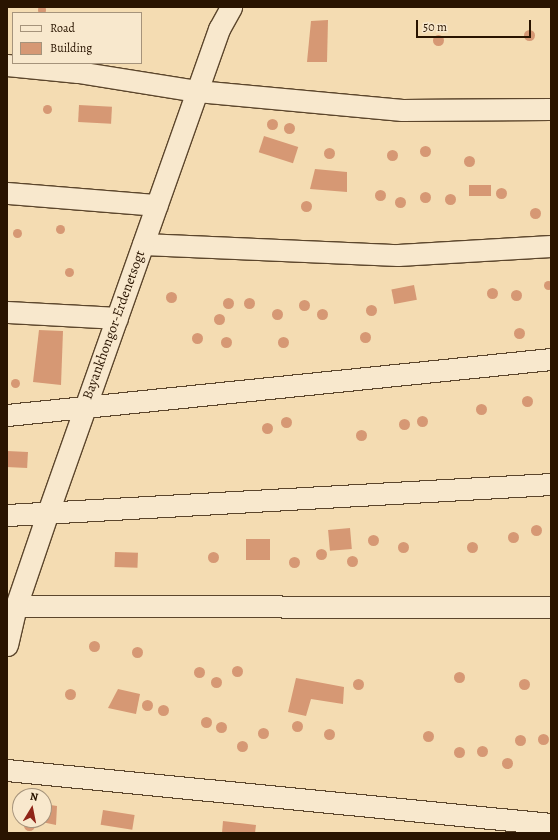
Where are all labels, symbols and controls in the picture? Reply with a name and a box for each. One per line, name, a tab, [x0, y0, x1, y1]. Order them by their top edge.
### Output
legend	[12, 12, 142, 64]
scale bar	[418, 12, 533, 38]
text: 50 m	[423, 19, 447, 35]
text: Road	[50, 20, 75, 36]
text: Building	[50, 40, 92, 56]
street label: Bayankhongor-Erdenetsogt	[79, 248, 149, 402]
north arrow	[12, 788, 52, 828]
text: N	[29, 789, 39, 805]

